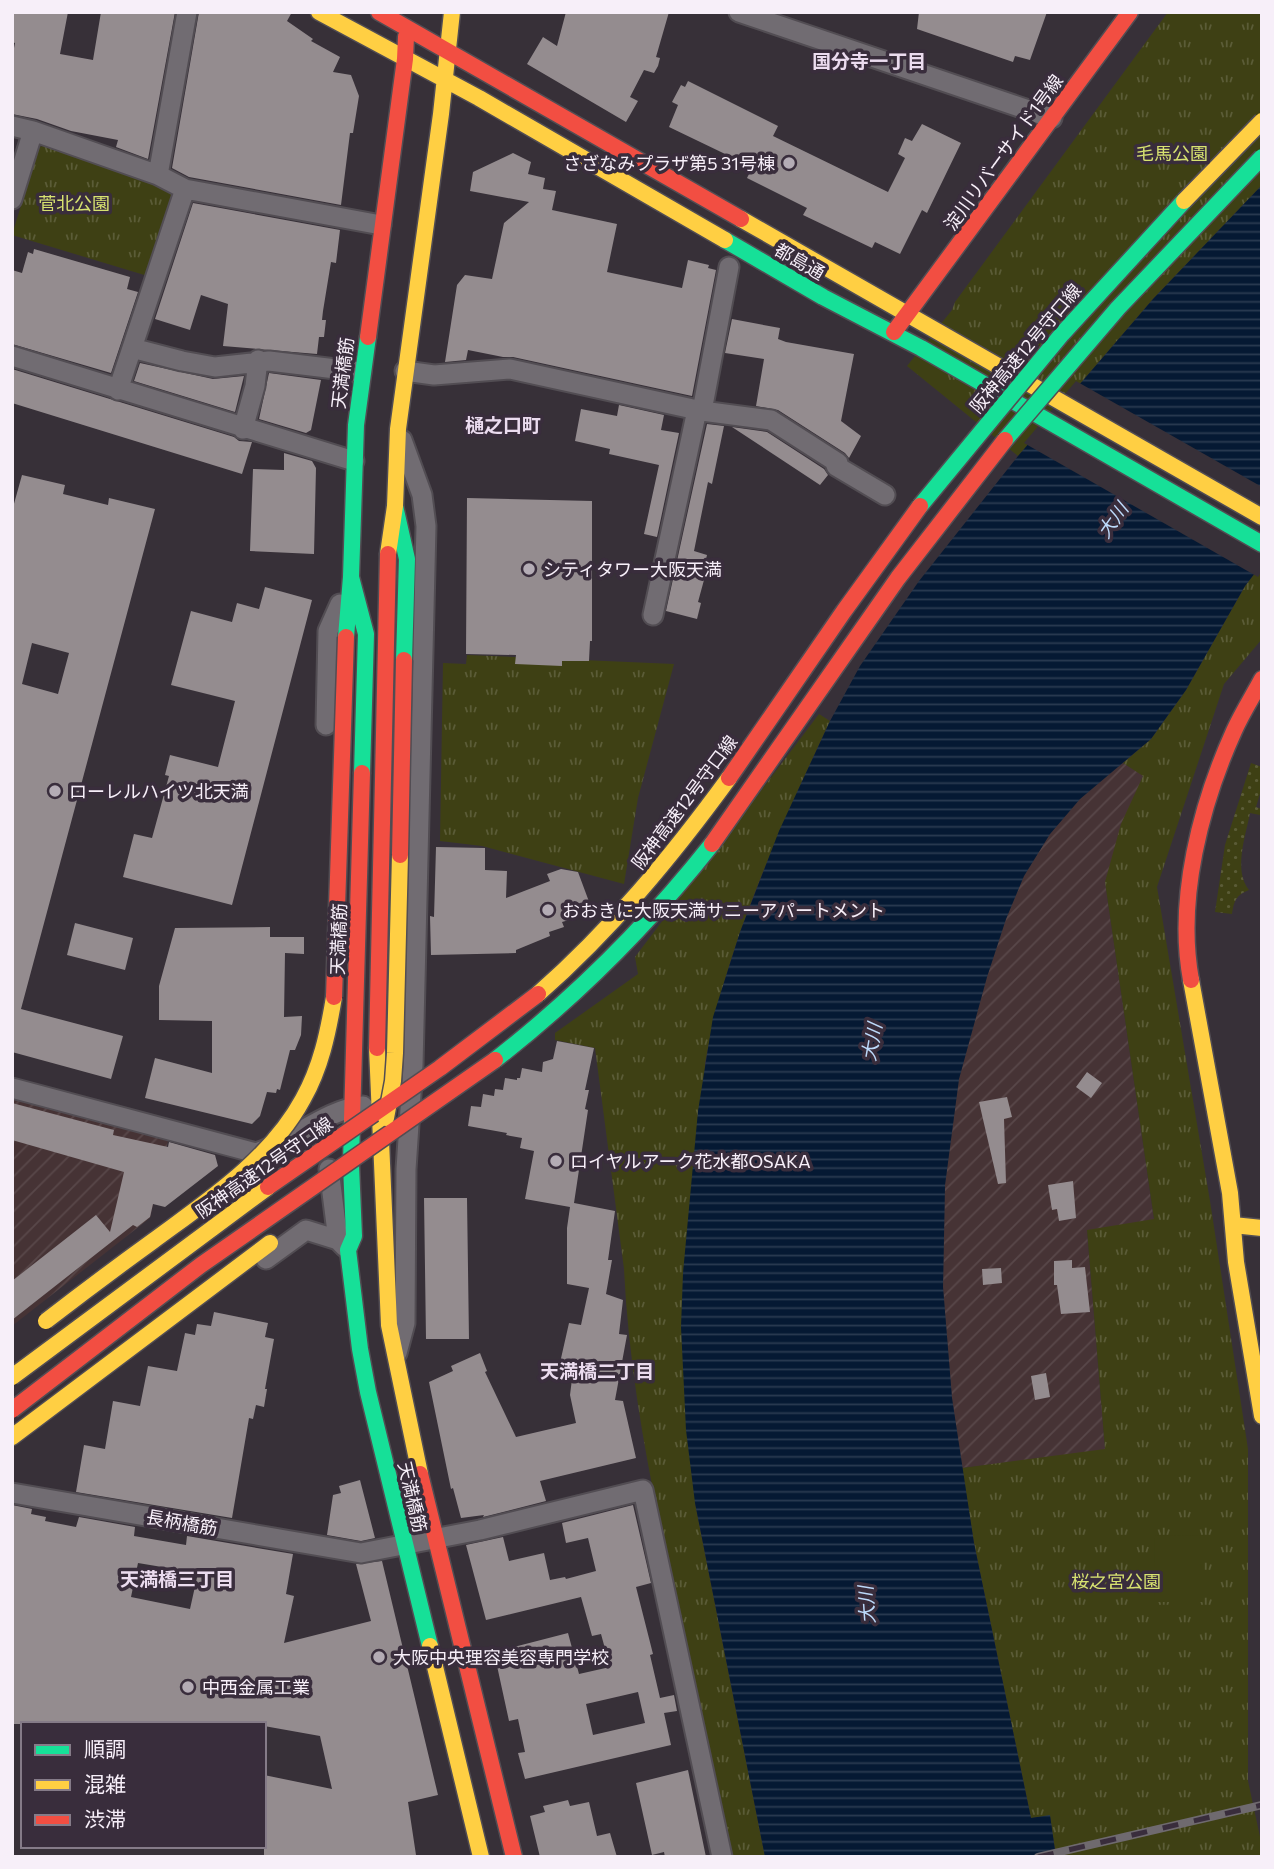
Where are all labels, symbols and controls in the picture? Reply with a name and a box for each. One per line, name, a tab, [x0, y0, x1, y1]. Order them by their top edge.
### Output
district label: 国分寺一丁目	[812, 49, 926, 72]
street label: 淀川リバーサイド1号線	[939, 70, 1067, 234]
park label: 毛馬公園	[1136, 142, 1208, 164]
place label: さざなみプラザ第5 31号棟	[563, 152, 775, 174]
marker: さざなみプラザ第5 31号棟	[781, 155, 797, 171]
park label: 菅北公園	[38, 192, 110, 214]
street label: 都島通	[771, 238, 829, 284]
street label: 阪神高速12号守口線	[965, 279, 1085, 417]
street label: 天満橋筋	[327, 336, 357, 410]
district label: 樋之口町	[465, 413, 541, 436]
water label: 大川	[1092, 496, 1133, 542]
place label: シティタワー大阪天満	[543, 558, 722, 580]
marker: シティタワー大阪天満	[521, 561, 537, 577]
street label: 阪神高速12号守口線	[627, 731, 741, 873]
place label: ローレルハイツ北天満	[69, 780, 249, 802]
marker: ローレルハイツ北天満	[47, 783, 63, 799]
place label: おおきに大阪天満サニーアパートメント	[562, 899, 885, 921]
marker: おおきに大阪天満サニーアパートメント	[540, 902, 556, 918]
street label: 天満橋筋	[326, 903, 350, 975]
water label: 大川	[856, 1019, 886, 1063]
street label: 阪神高速12号守口線	[191, 1112, 337, 1222]
place label: ロイヤルアーク花水都OSAKA	[570, 1150, 811, 1172]
marker: ロイヤルアーク花水都OSAKA	[548, 1153, 564, 1169]
district label: 天満橋二丁目	[540, 1359, 654, 1382]
street label: 天満橋筋	[394, 1459, 432, 1535]
street label: 長柄橋筋	[145, 1505, 219, 1539]
district label: 天満橋三丁目	[120, 1567, 234, 1590]
park label: 桜之宮公園	[1071, 1570, 1161, 1592]
water label: 大川	[853, 1583, 879, 1625]
place label: 大阪中央理容美容専門学校	[393, 1646, 609, 1668]
marker: 大阪中央理容美容専門学校	[371, 1649, 387, 1665]
place label: 中西金属工業	[202, 1676, 310, 1698]
marker: 中西金属工業	[180, 1679, 196, 1695]
legend	[21, 1722, 266, 1848]
text: 順調	[84, 1736, 126, 1761]
text: 混雑	[84, 1771, 126, 1796]
text: 渋滞	[84, 1806, 126, 1831]

